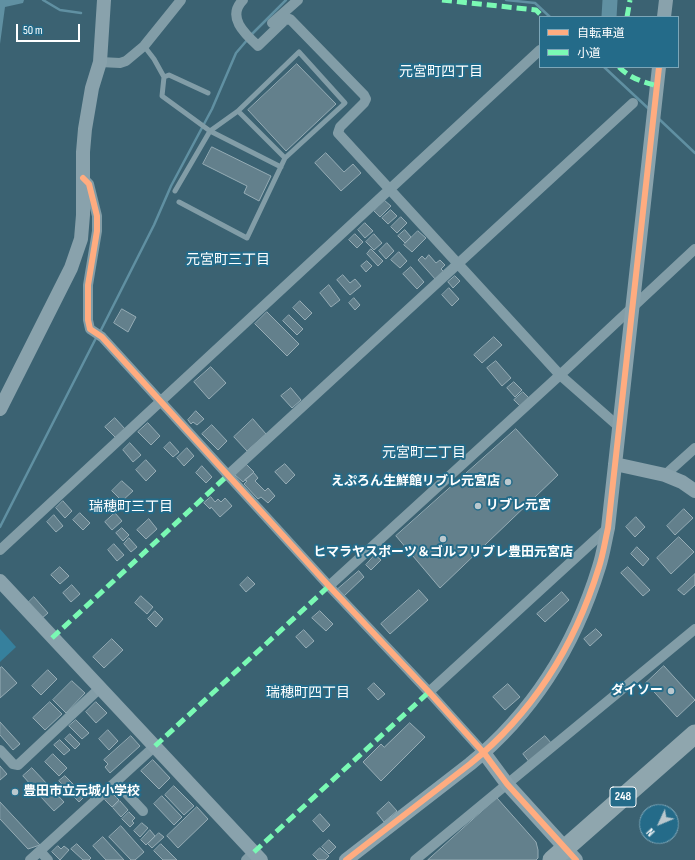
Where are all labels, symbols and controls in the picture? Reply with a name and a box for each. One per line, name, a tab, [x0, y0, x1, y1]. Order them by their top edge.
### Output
scale bar	[18, 16, 82, 42]
legend	[539, 16, 679, 68]
text: 50 m	[23, 23, 43, 38]
text: 自転車道	[577, 26, 625, 41]
text: 小道	[577, 46, 601, 61]
district label: 元宮町四丁目	[399, 64, 483, 80]
district label: 元宮町三丁目	[186, 252, 270, 268]
district label: 元宮町二丁目	[382, 445, 466, 461]
place label: えぷろん生鮮館リブレ元宮店	[331, 474, 500, 490]
marker: えぷろん生鮮館リブレ元宮店	[503, 477, 513, 487]
place label: リブレ元宮	[486, 498, 551, 514]
district label: 瑞穂町三丁目	[89, 499, 173, 515]
marker: リブレ元宮	[473, 501, 483, 511]
marker: ヒマラヤスポーツ＆ゴルフリブレ豊田元宮店	[438, 534, 448, 544]
place label: ヒマラヤスポーツ＆ゴルフリブレ豊田元宮店	[313, 545, 573, 561]
place label: ダイソー	[611, 683, 663, 699]
district label: 瑞穂町四丁目	[266, 685, 350, 701]
marker: ダイソー	[666, 686, 676, 696]
place label: 豊田市立元城小学校	[23, 784, 140, 800]
marker: 豊田市立元城小学校	[10, 787, 20, 797]
road number: 248	[610, 787, 636, 807]
north arrow	[639, 804, 679, 844]
text: N	[644, 825, 657, 839]

